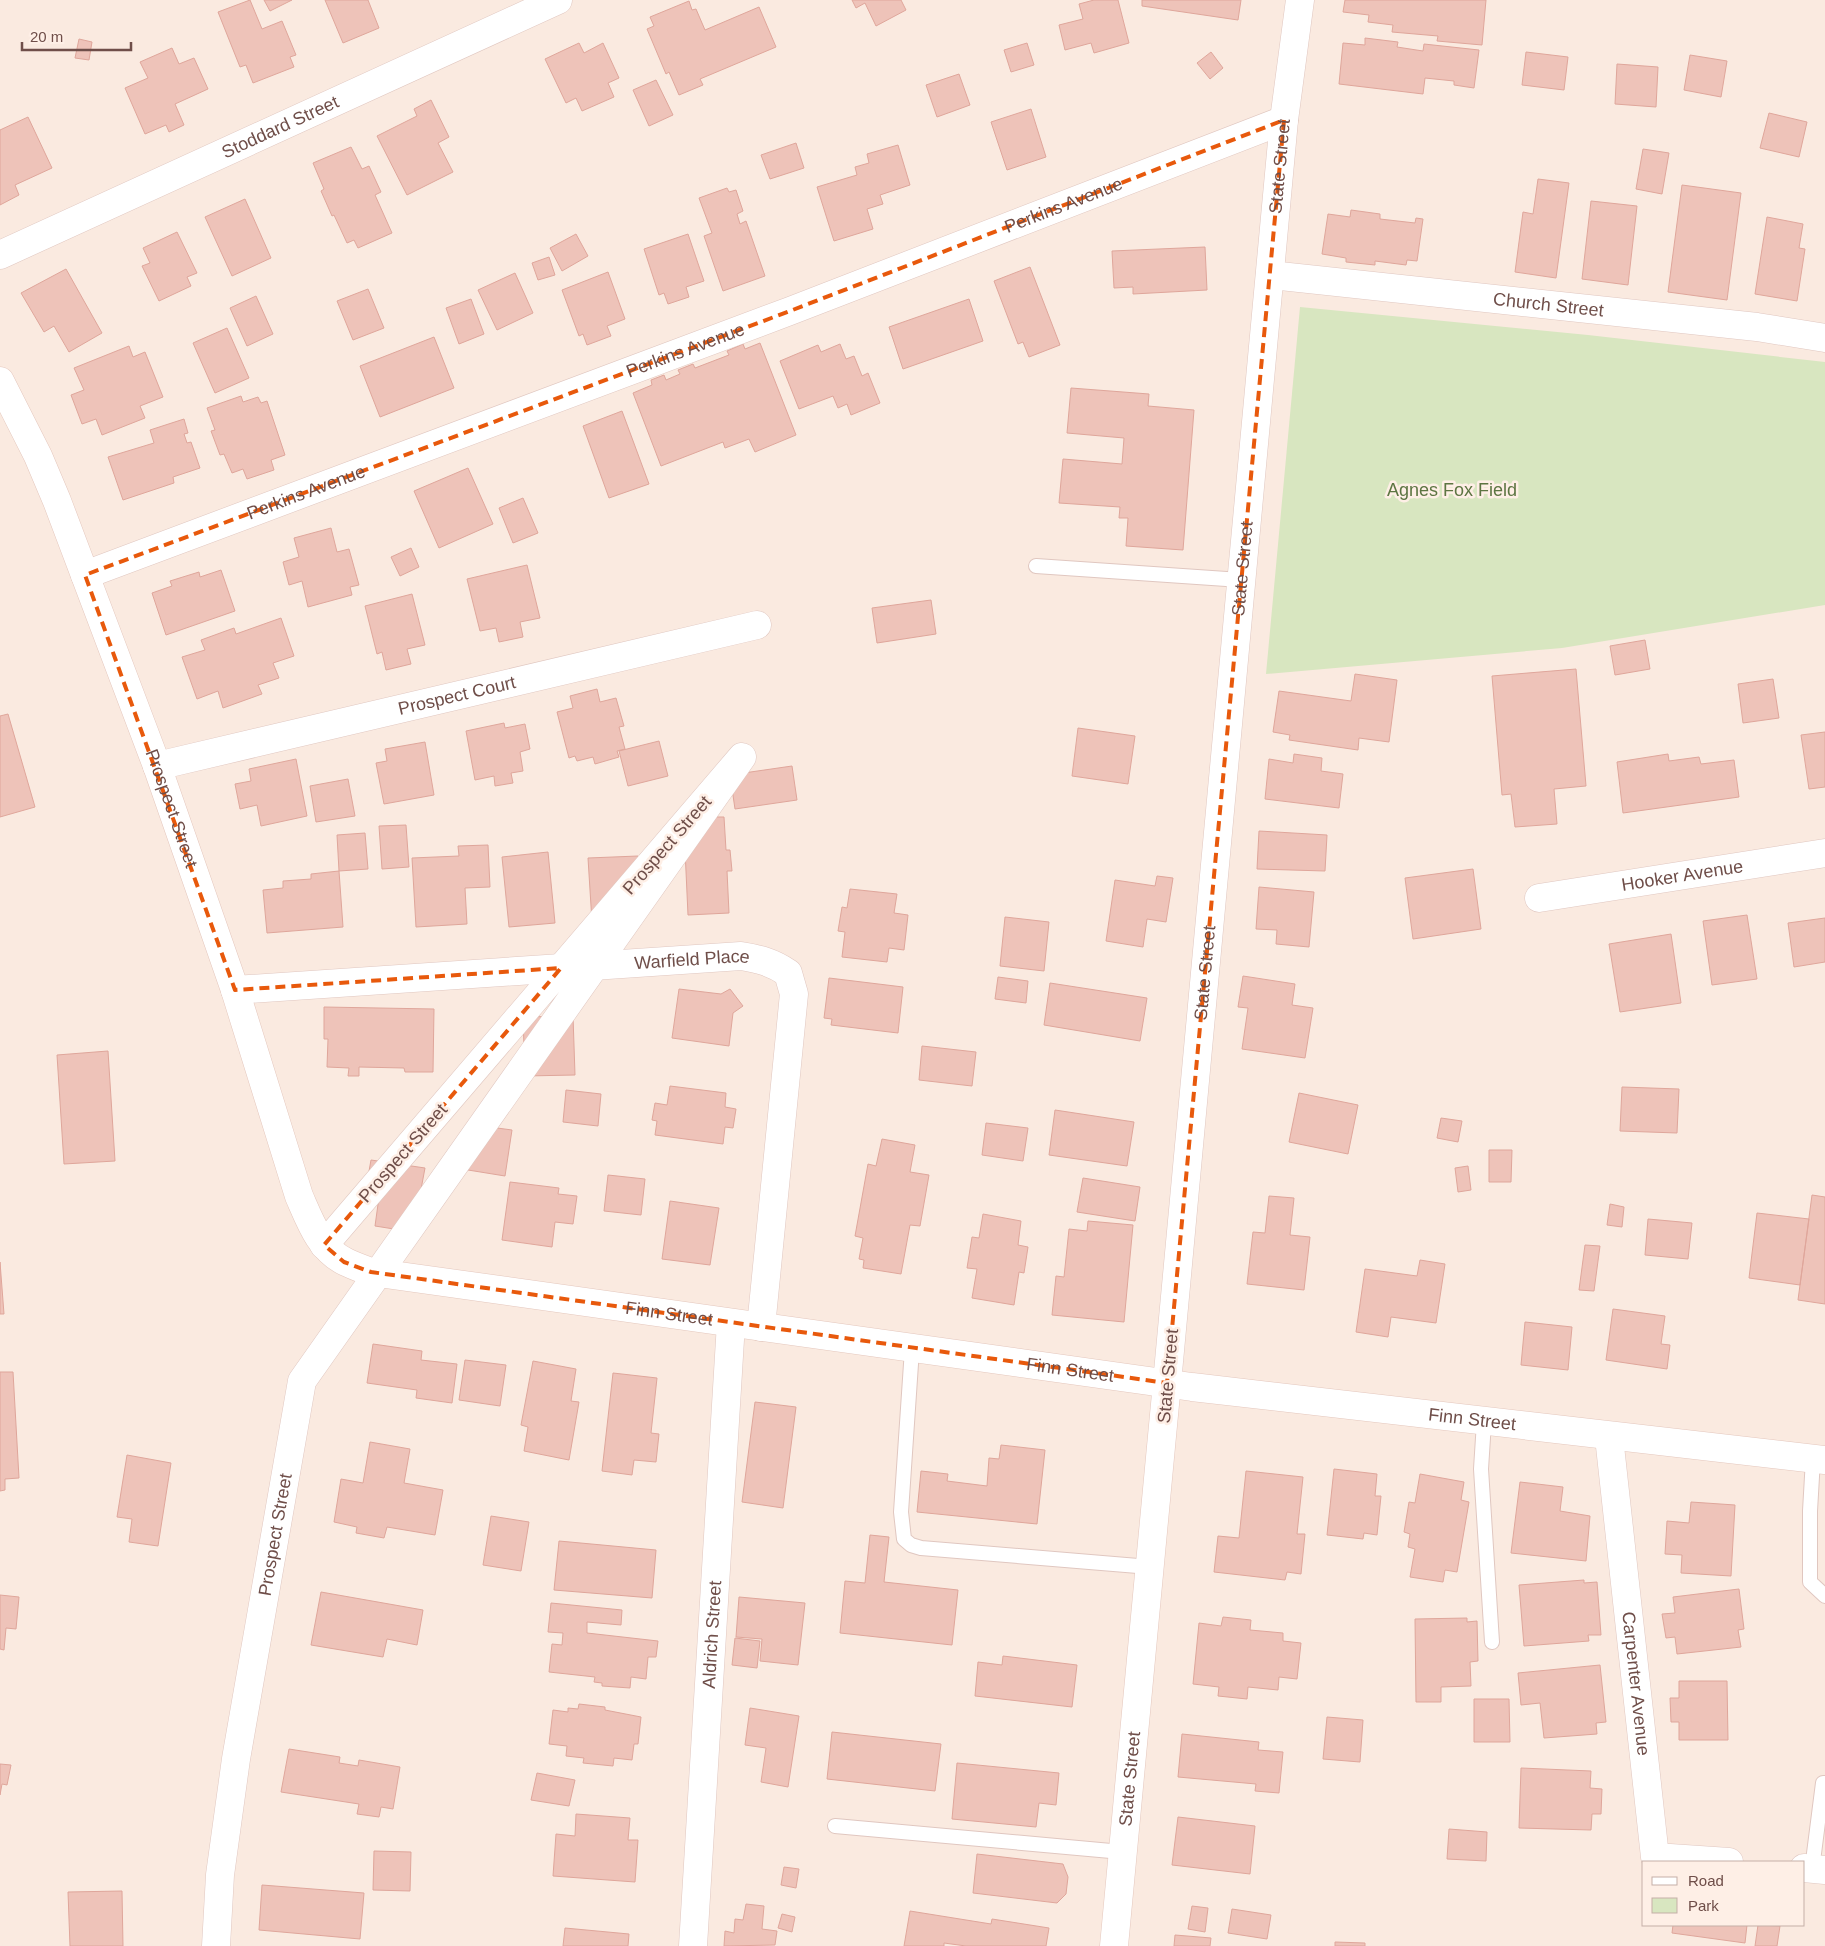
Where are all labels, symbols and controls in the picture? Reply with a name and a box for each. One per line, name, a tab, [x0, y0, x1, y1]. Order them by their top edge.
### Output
scale bar	[22, 20, 131, 52]
text: 20 m	[30, 28, 63, 45]
street label: Stoddard Street	[219, 92, 342, 162]
street label: State Street	[1265, 118, 1294, 215]
street label: Perkins Avenue	[1002, 173, 1125, 237]
street label: Church Street	[1492, 289, 1605, 321]
street label: Perkins Avenue	[623, 319, 747, 381]
street label: Perkins Avenue	[244, 461, 368, 523]
park label: Agnes Fox Field	[1387, 480, 1517, 500]
street label: State Street	[1228, 520, 1257, 617]
street label: Prospect Court	[396, 672, 518, 719]
street label: Prospect Street	[142, 746, 202, 870]
street label: Prospect Street	[619, 792, 715, 898]
street label: Hooker Avenue	[1620, 856, 1744, 895]
street label: State Street	[1191, 924, 1219, 1021]
street label: Warfield Place	[634, 946, 751, 973]
street label: Prospect Street	[355, 1100, 451, 1206]
street label: Finn Street	[624, 1298, 714, 1330]
street label: State Street	[1154, 1328, 1182, 1424]
street label: Finn Street	[1025, 1354, 1115, 1386]
street label: Finn Street	[1427, 1404, 1517, 1434]
street label: Prospect Street	[255, 1472, 296, 1597]
street label: Aldrich Street	[699, 1580, 725, 1689]
street label: Carpenter Avenue	[1618, 1610, 1654, 1757]
street label: State Street	[1115, 1730, 1144, 1827]
legend	[1642, 1861, 1805, 1926]
text: Road	[1688, 1872, 1724, 1889]
text: Park	[1688, 1897, 1719, 1914]

